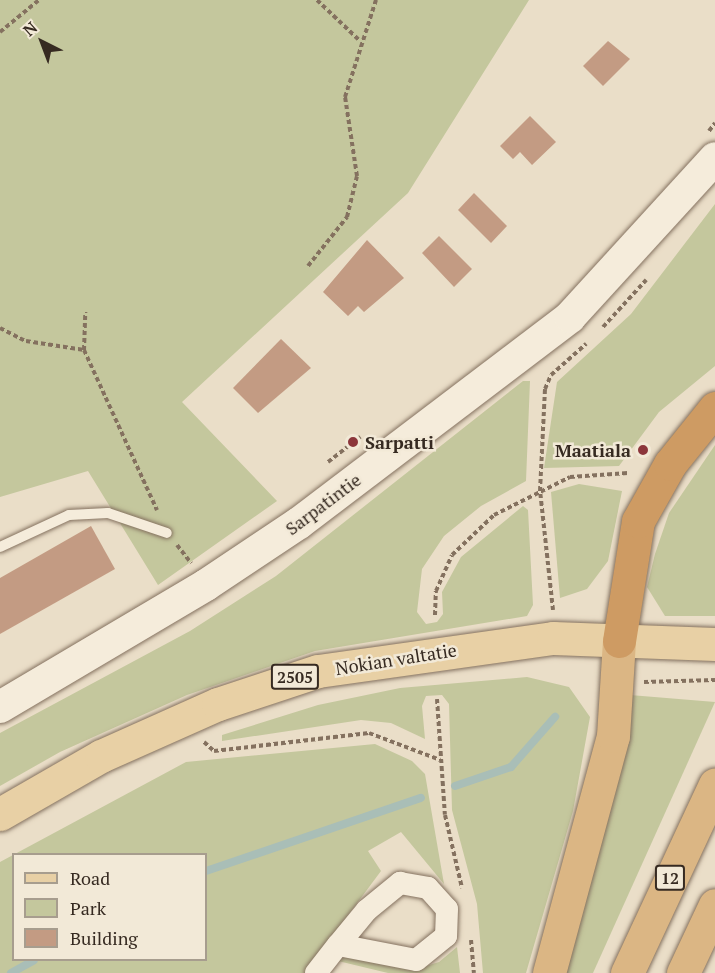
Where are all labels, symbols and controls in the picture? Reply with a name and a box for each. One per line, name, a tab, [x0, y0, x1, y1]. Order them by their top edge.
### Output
north arrow	[12, 12, 72, 72]
text: N	[18, 16, 42, 41]
place label: Sarpatti	[365, 431, 434, 453]
marker: Sarpatti	[346, 435, 360, 449]
place label: Maatiala	[555, 439, 631, 461]
marker: Maatiala	[636, 443, 650, 457]
street label: Sarpatintie	[281, 469, 365, 539]
street label: Nokian valtatie	[334, 639, 458, 679]
road number: 2505	[270, 664, 320, 690]
legend	[12, 853, 207, 961]
road number: 12	[654, 865, 686, 891]
text: Road	[70, 866, 110, 890]
text: Park	[70, 896, 106, 920]
text: Building	[70, 926, 138, 950]

